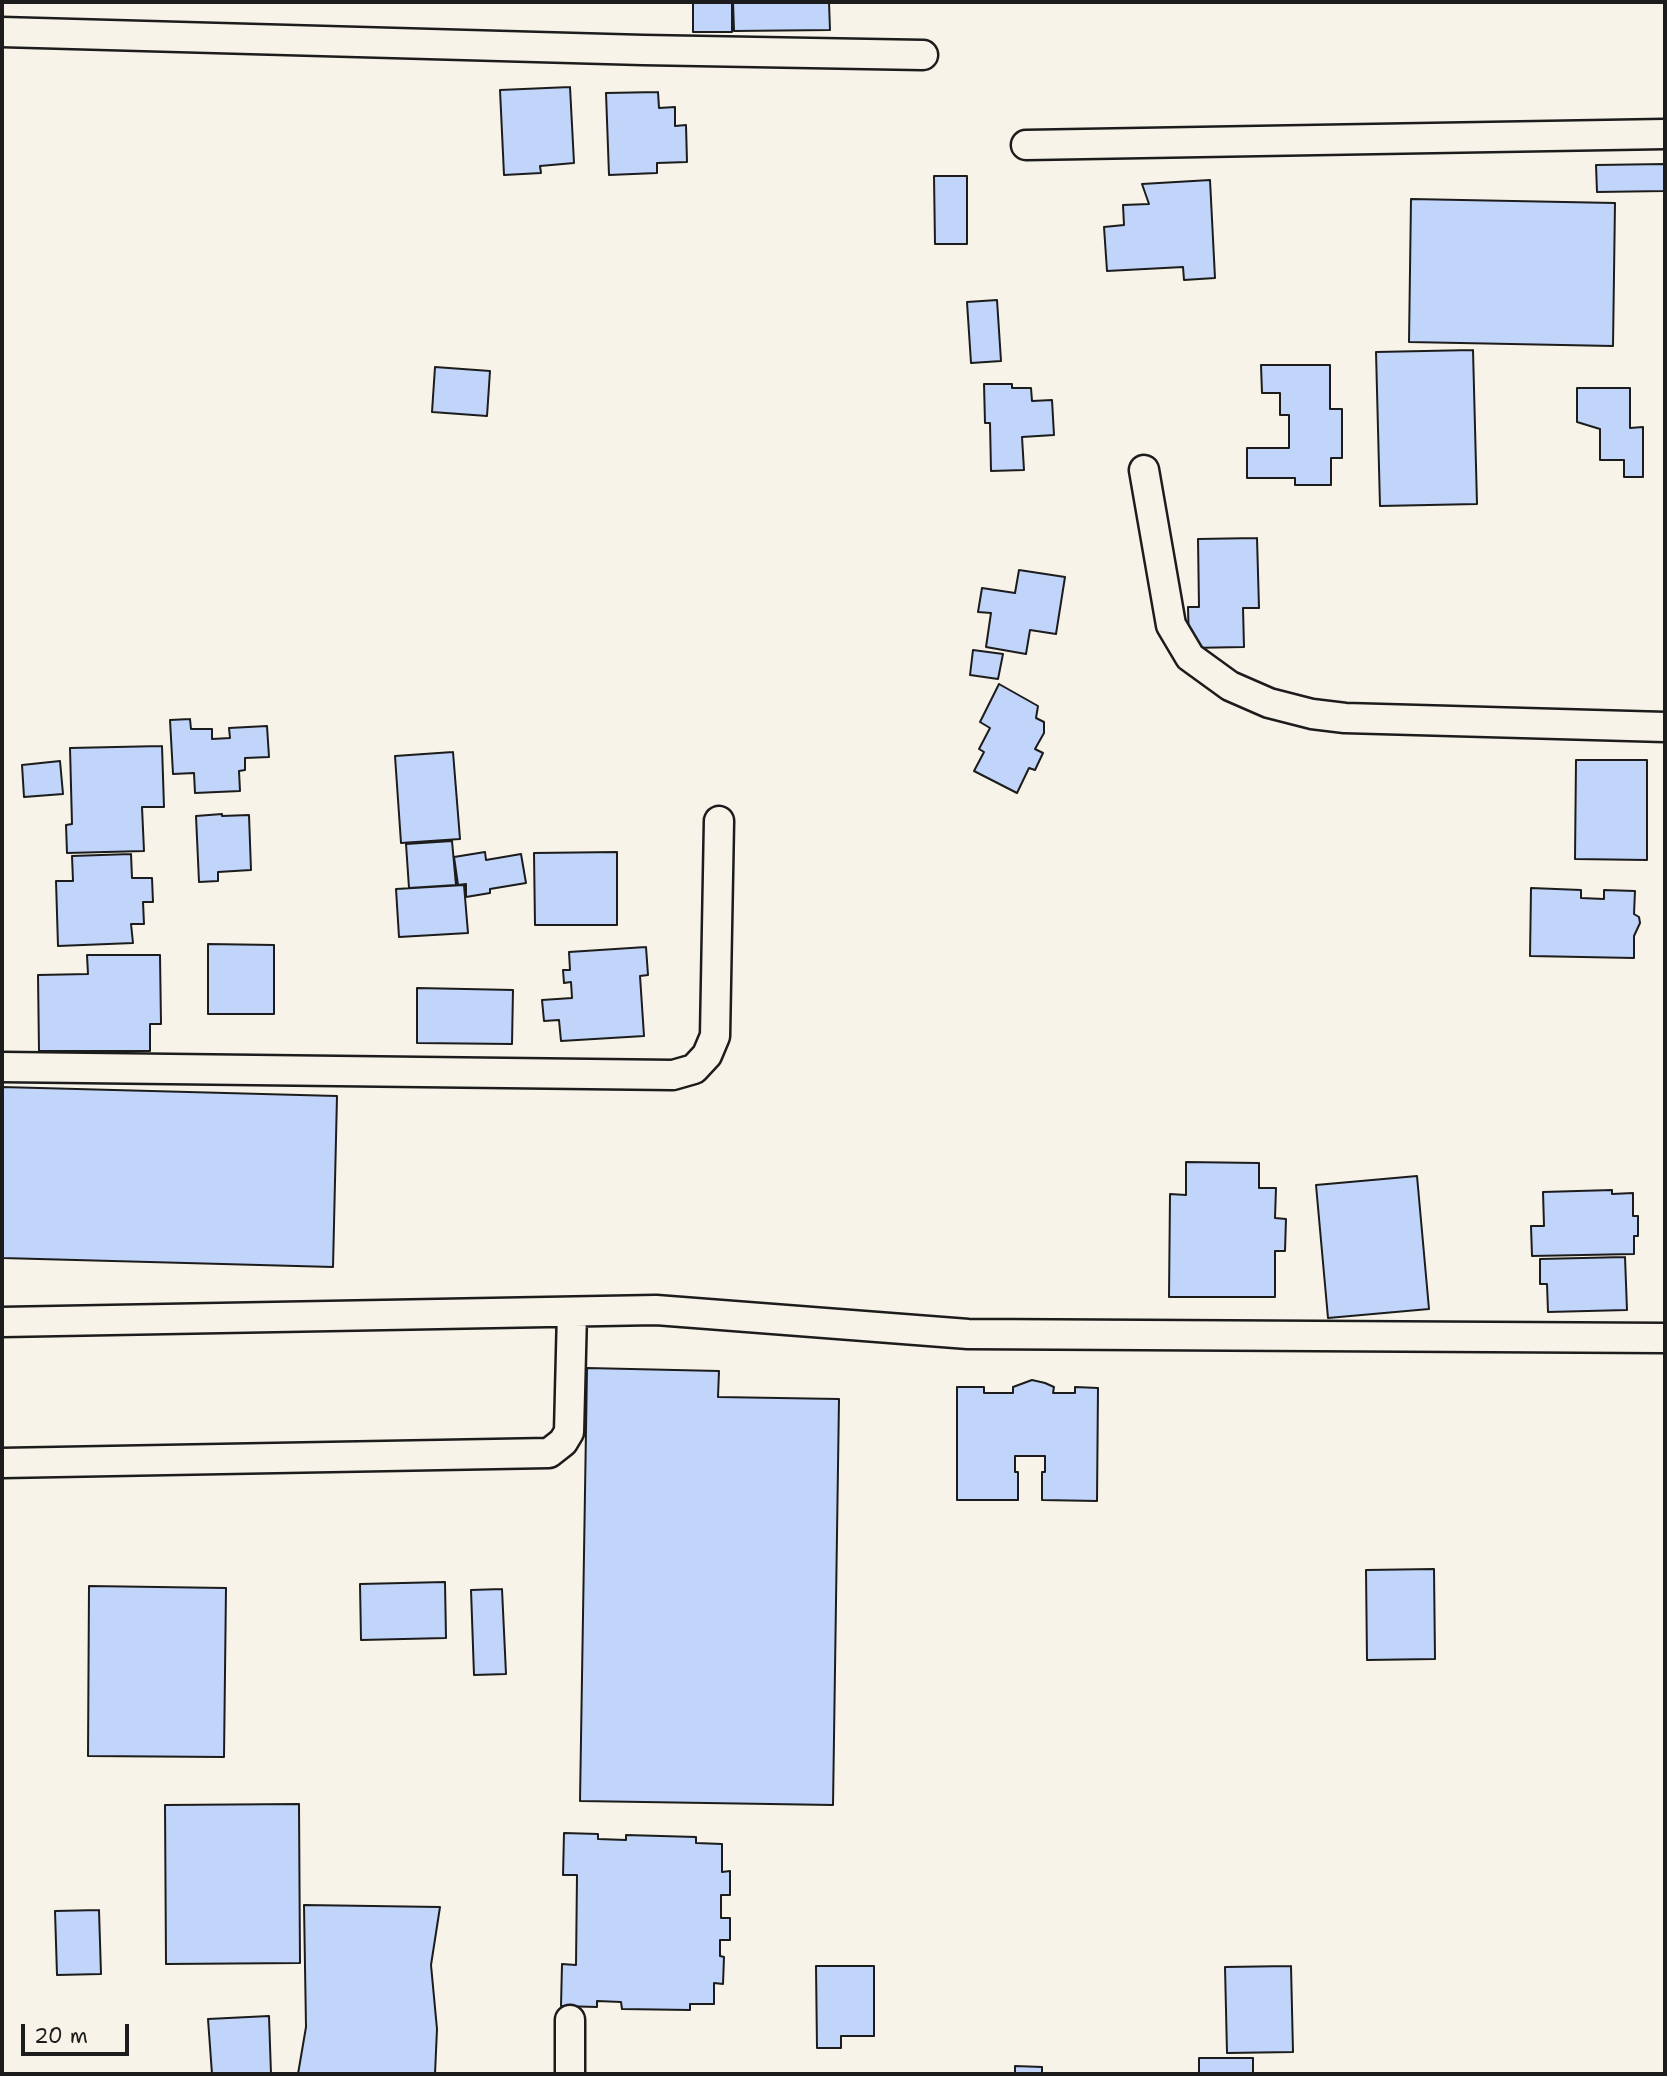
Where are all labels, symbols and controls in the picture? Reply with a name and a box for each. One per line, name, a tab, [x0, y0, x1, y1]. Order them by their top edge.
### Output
scale bar	[24, 2010, 133, 2054]
text: 20 m	[34, 2022, 88, 2050]

